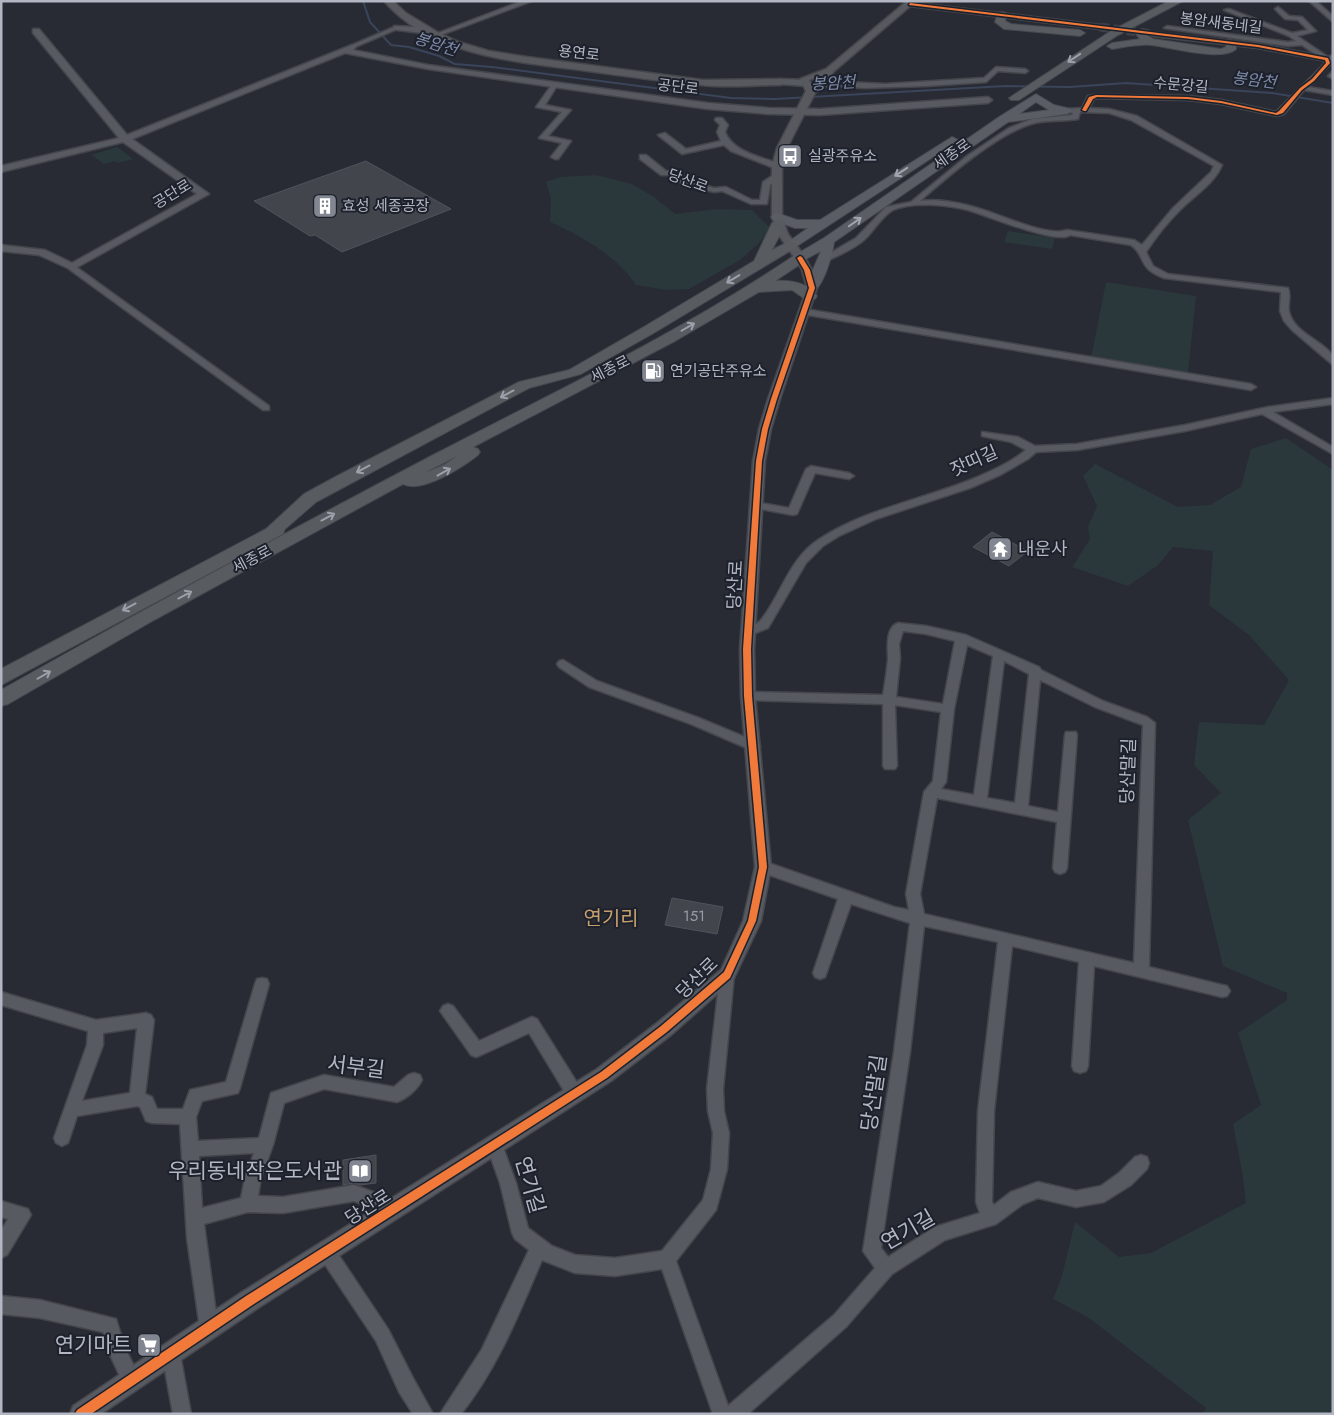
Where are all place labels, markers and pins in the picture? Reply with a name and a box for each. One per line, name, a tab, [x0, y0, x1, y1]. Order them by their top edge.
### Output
bus stop icon: 실광주유소	[777, 143, 803, 169]
place label: 실광주유소	[808, 145, 877, 167]
building icon: 효성 세종공장	[312, 193, 338, 219]
place label: 효성 세종공장	[342, 195, 430, 217]
fuel station icon: 연기공단주유소	[640, 358, 666, 384]
place label: 연기공단주유소	[670, 360, 767, 382]
temple icon: 내운사	[987, 536, 1013, 562]
place label: 내운사	[1018, 536, 1068, 562]
place label: 우리동네작은도서관	[168, 1156, 342, 1186]
library icon: 우리동네작은도서관	[347, 1158, 373, 1184]
place label: 연기마트	[55, 1330, 132, 1360]
supermarket icon: 연기마트	[136, 1332, 162, 1358]

